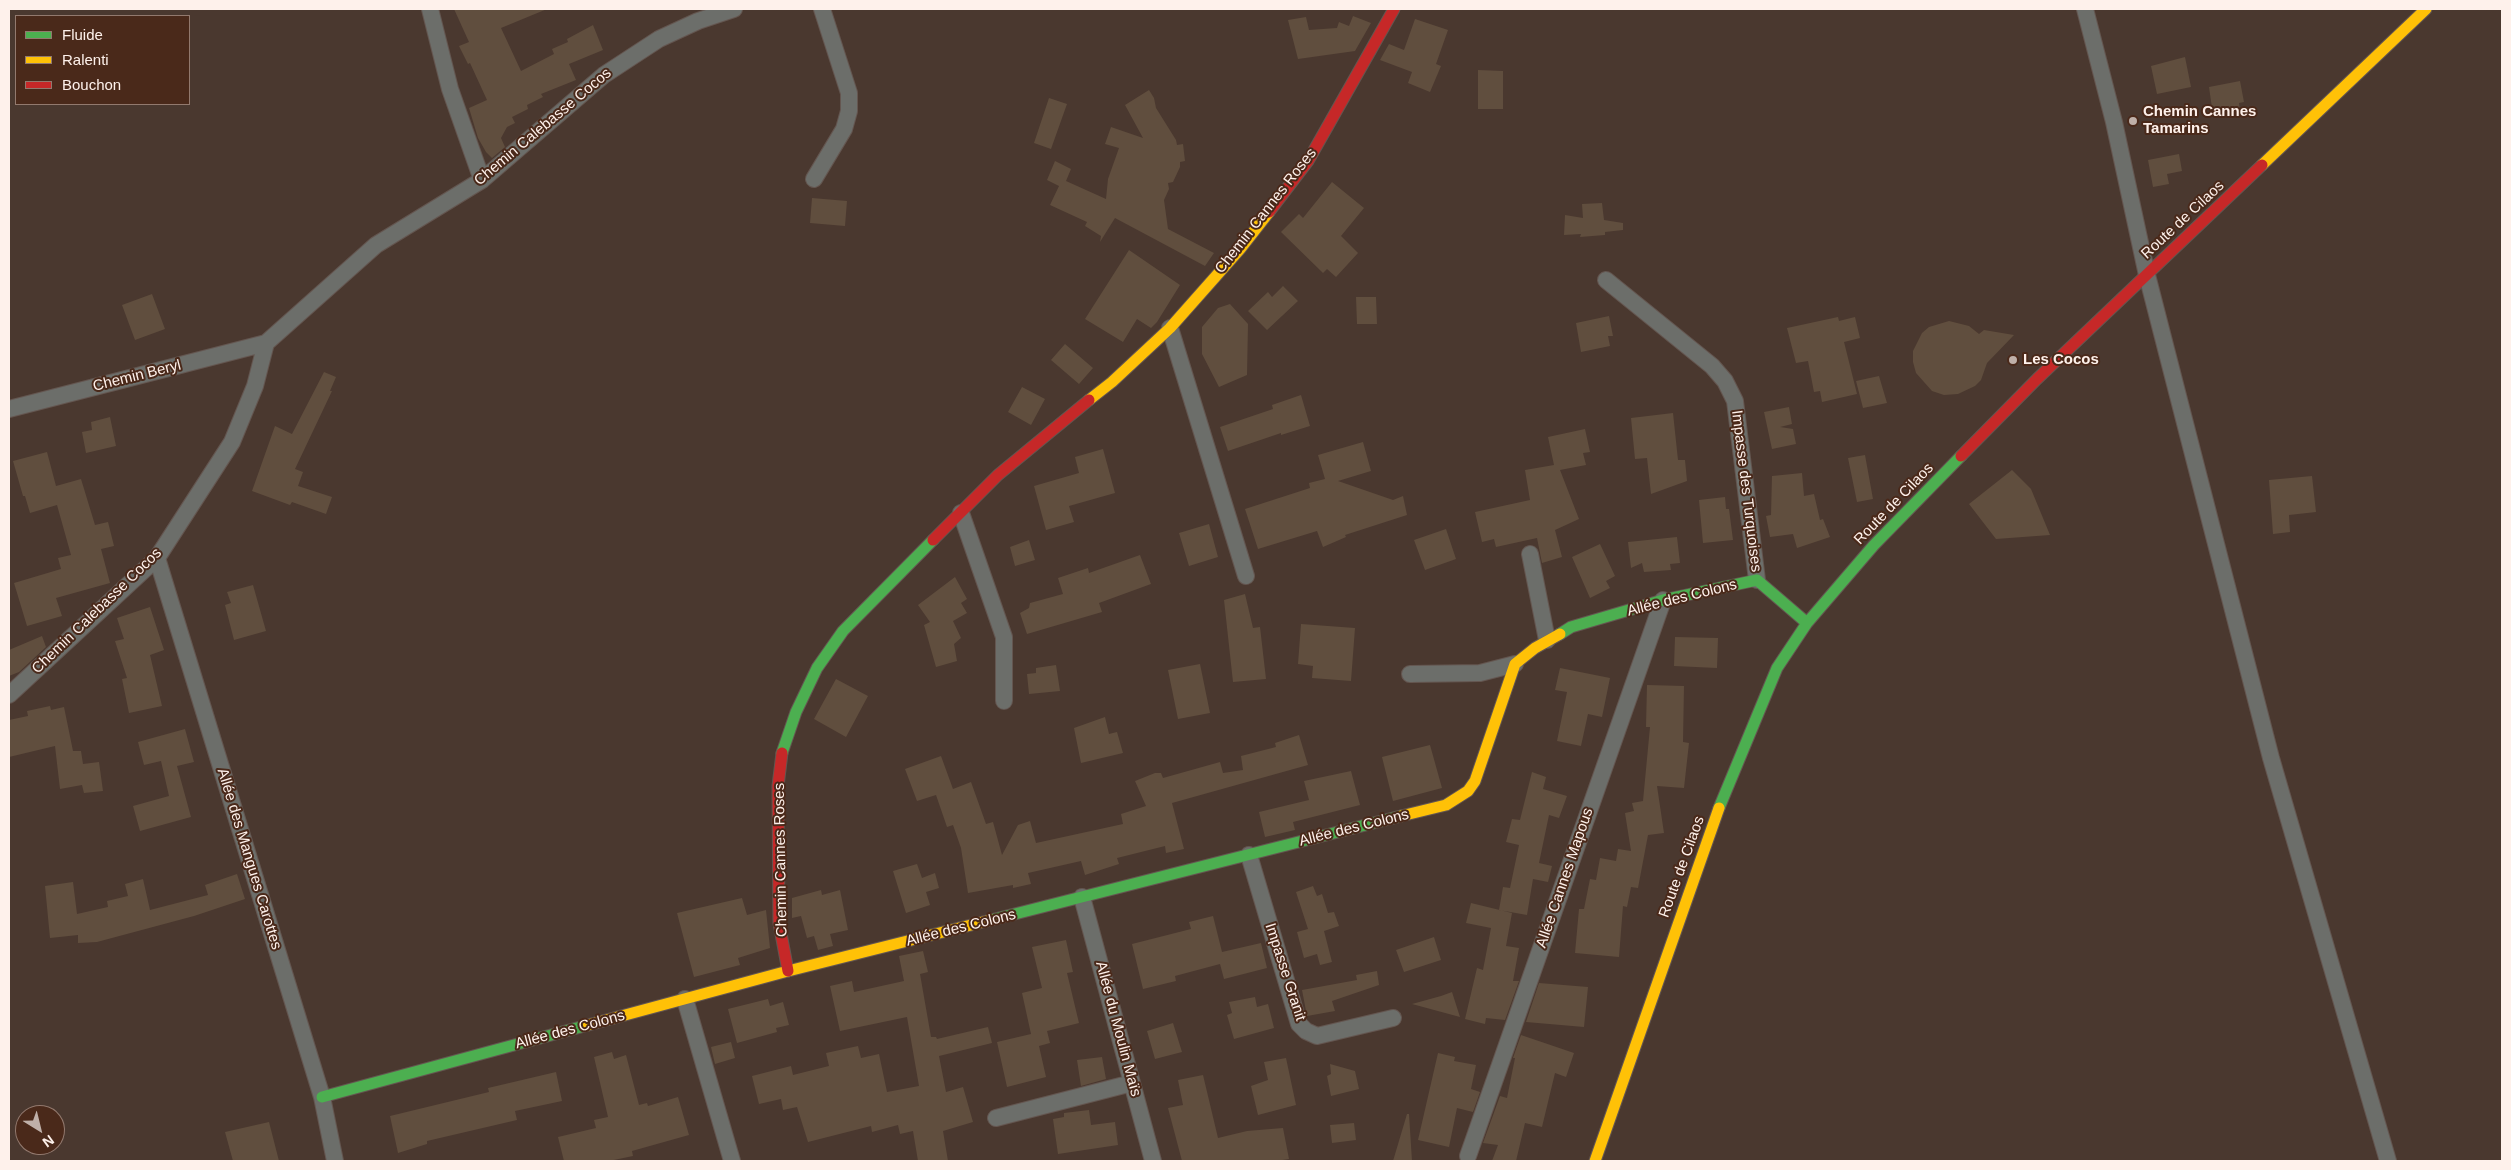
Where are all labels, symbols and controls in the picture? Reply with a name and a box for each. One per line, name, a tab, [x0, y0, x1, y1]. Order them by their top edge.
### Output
legend	[15, 15, 190, 105]
text: Fluide	[62, 26, 103, 43]
text: Ralenti	[62, 51, 109, 68]
street label: Chemin Calebasse Cocos	[471, 64, 615, 190]
text: Bouchon	[62, 76, 121, 93]
place label: Chemin Cannes Tamarins	[2143, 103, 2256, 138]
marker: Chemin Cannes Tamarins	[2127, 115, 2139, 127]
street label: Chemin Cannes Roses	[1211, 145, 1321, 277]
street label: Route de Cilaos	[2138, 177, 2228, 263]
place label: Les Cocos	[2023, 351, 2099, 369]
marker: Les Cocos	[2007, 354, 2019, 366]
street label: Chemin Beryl	[91, 356, 183, 396]
street label: Impasse des Turquoises	[1727, 409, 1765, 573]
street label: Route de Cilaos	[1850, 459, 1938, 549]
street label: Chemin Calebasse Cocos	[28, 544, 166, 678]
street label: Allée des Colons	[1625, 576, 1739, 620]
street label: Allée des Mangues Carottes	[213, 766, 285, 952]
street label: Chemin Cannes Roses	[771, 783, 791, 937]
street label: Allée des Colons	[1297, 806, 1411, 850]
street label: Allée Cannes Mapous	[1533, 806, 1597, 950]
street label: Route de Cilaos	[1655, 814, 1709, 920]
street label: Allée des Colons	[904, 906, 1018, 950]
street label: Impasse Granit	[1261, 921, 1309, 1023]
street label: Allée du Moulin Maïs	[1091, 959, 1145, 1099]
street label: Allée des Colons	[513, 1007, 627, 1053]
north arrow	[15, 1105, 65, 1155]
text: N	[39, 1132, 57, 1151]

